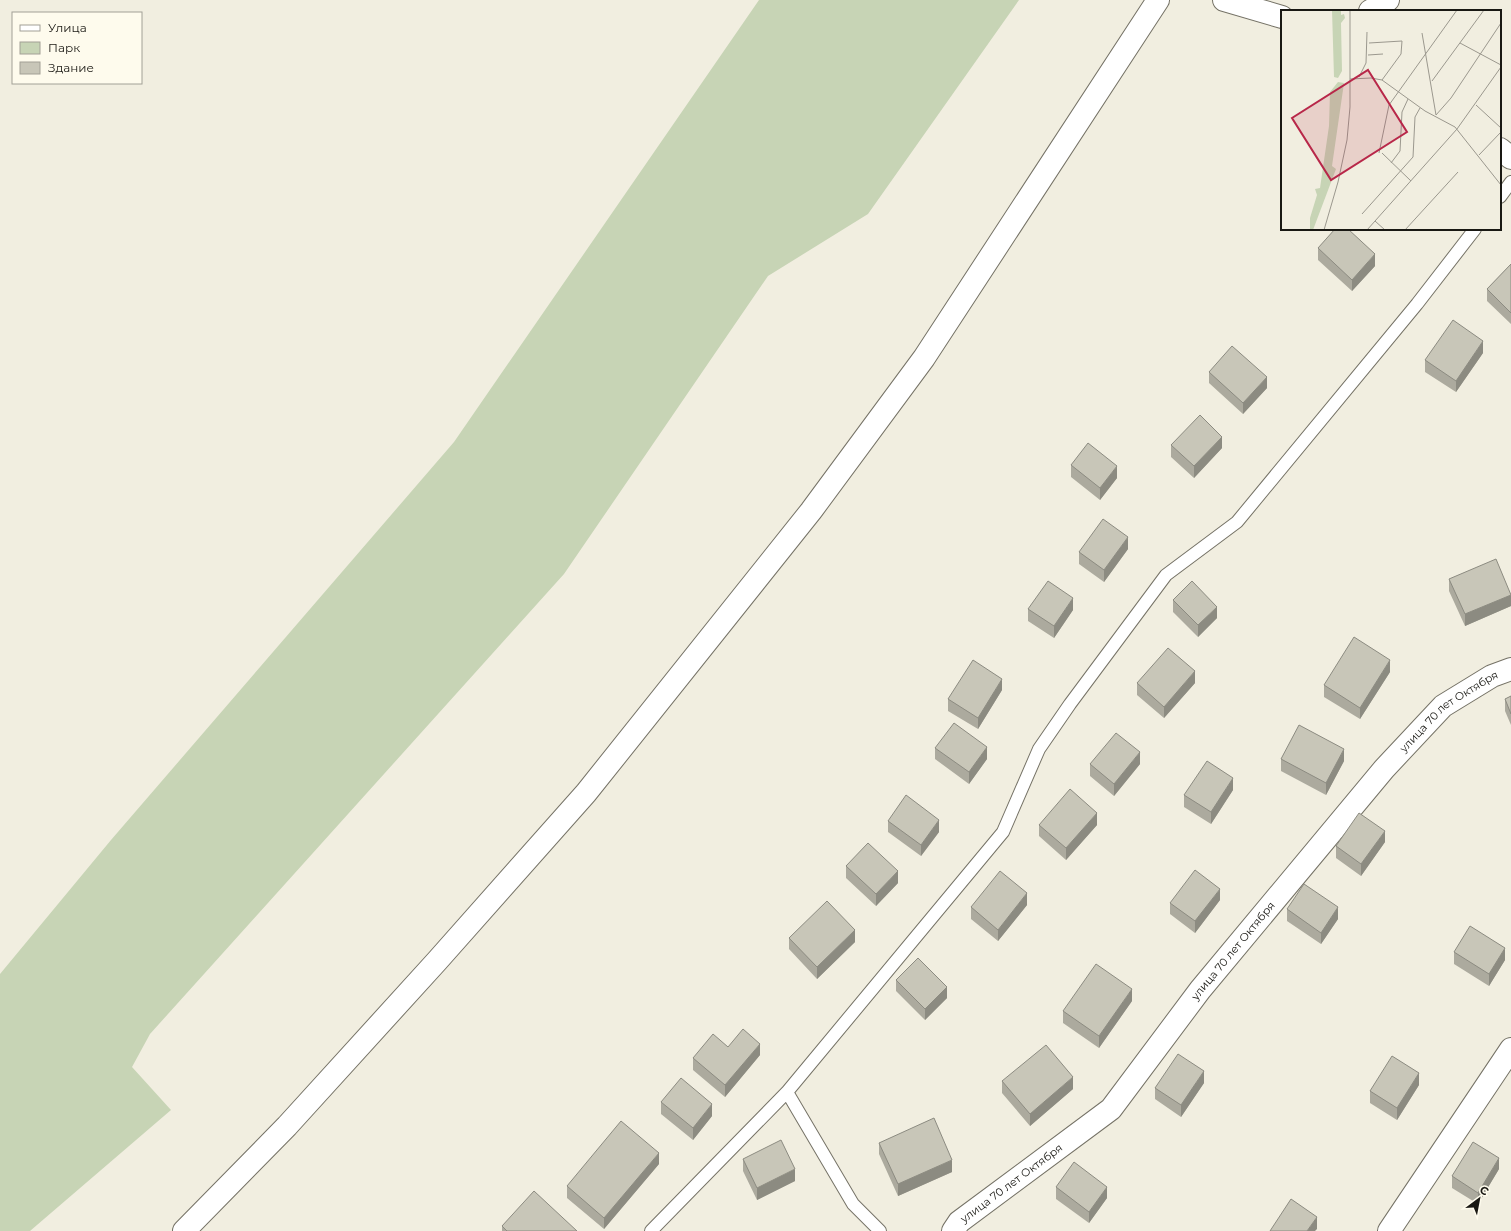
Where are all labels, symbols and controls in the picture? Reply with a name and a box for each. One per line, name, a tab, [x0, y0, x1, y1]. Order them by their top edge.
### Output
inset map	[1281, 10, 1501, 230]
legend	[12, 12, 142, 84]
text: Улица	[48, 20, 87, 35]
text: Парк	[48, 40, 80, 55]
text: Здание	[48, 60, 94, 75]
street label: улица 70 лет Октября	[1396, 667, 1500, 756]
street label: улица 70 лет Октября	[1187, 899, 1278, 1004]
street label: улица 70 лет Октября	[957, 1140, 1065, 1226]
north arrow	[1459, 1179, 1499, 1219]
text: С	[1477, 1182, 1491, 1199]

